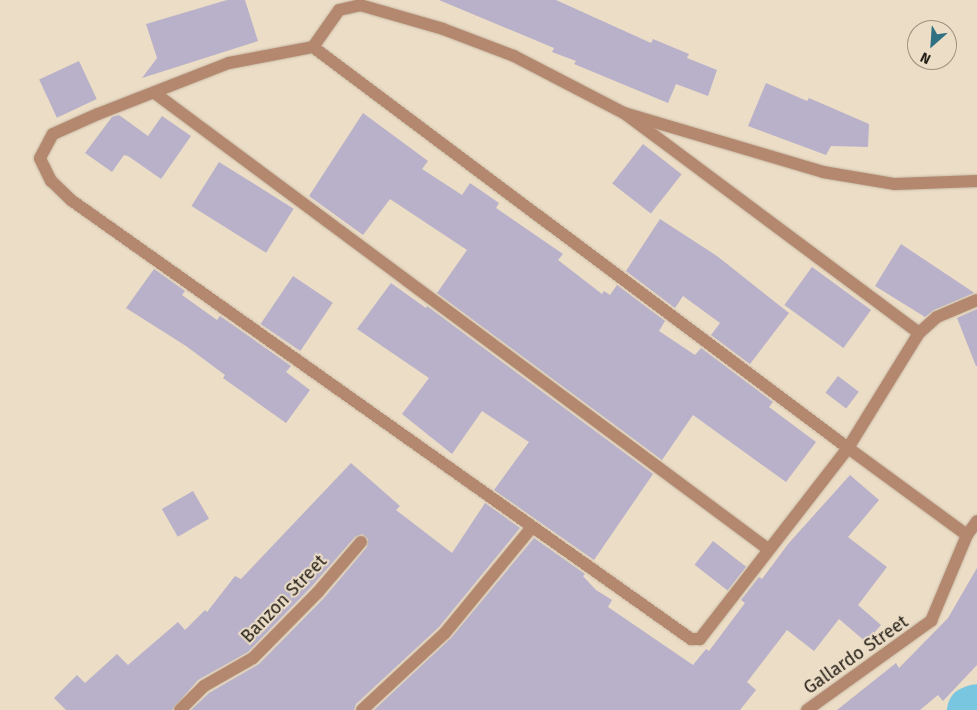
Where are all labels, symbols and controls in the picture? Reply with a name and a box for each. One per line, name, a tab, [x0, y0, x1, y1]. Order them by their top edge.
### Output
north arrow	[907, 20, 957, 70]
text: N	[918, 48, 934, 68]
street label: Banzon Street	[237, 551, 331, 647]
street label: Gallardo Street	[800, 611, 912, 699]

